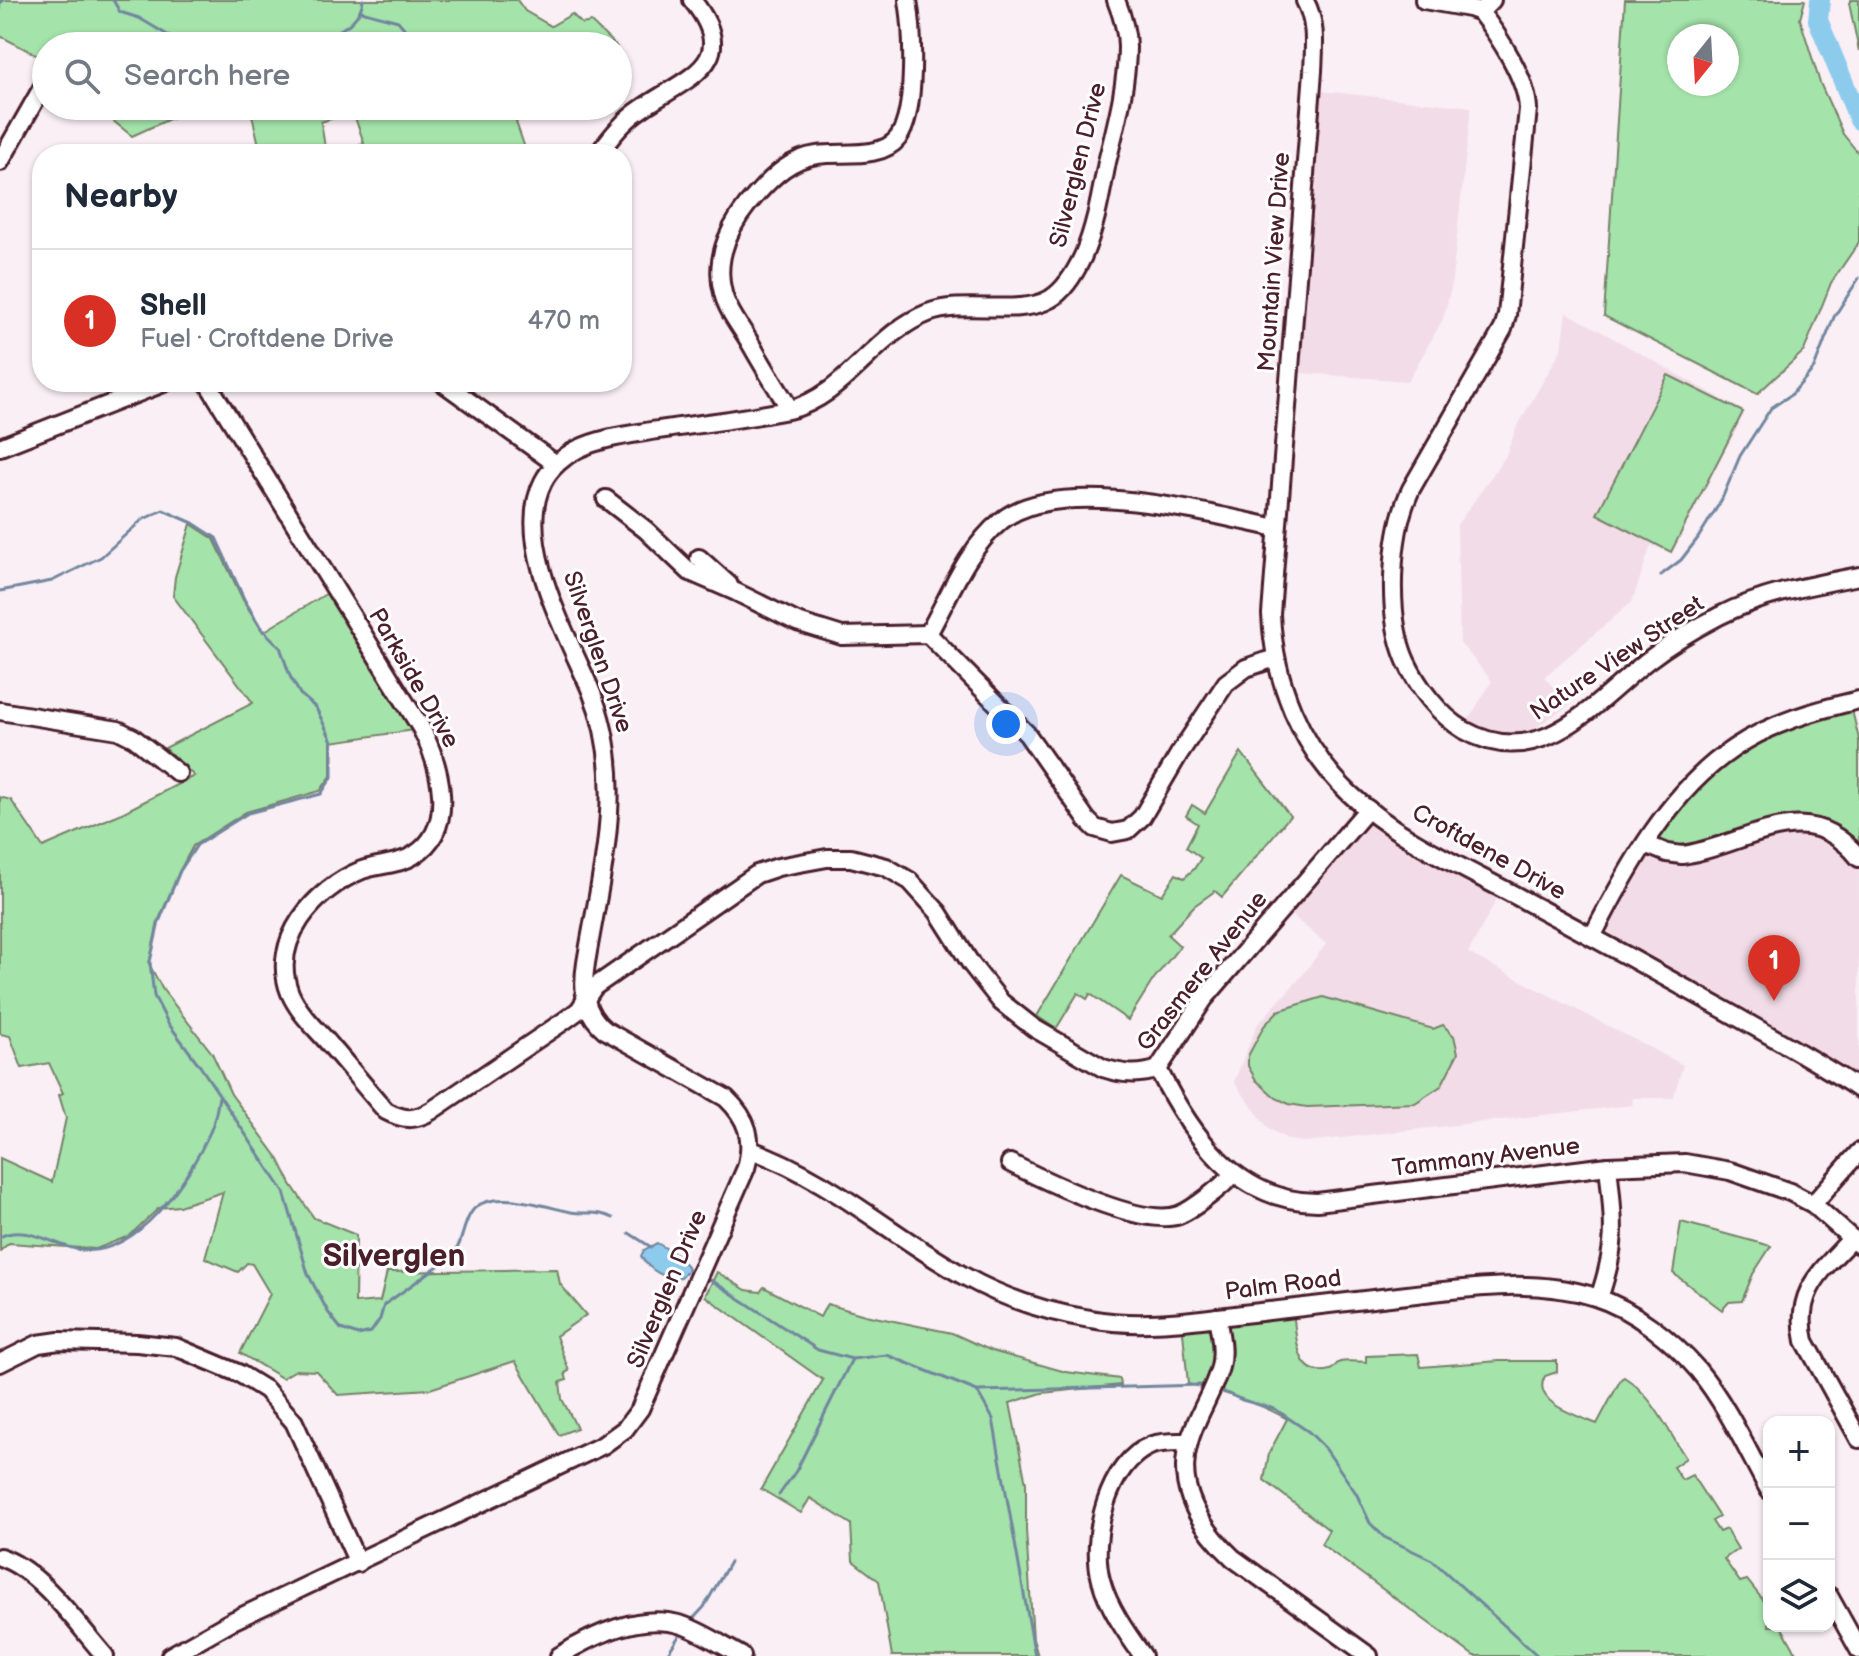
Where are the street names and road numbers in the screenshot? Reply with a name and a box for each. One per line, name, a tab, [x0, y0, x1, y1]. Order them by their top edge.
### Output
street label: Silverglen Drive	[1044, 80, 1112, 250]
street label: Mountain View Drive	[1252, 151, 1296, 373]
street label: Silverglen Drive	[557, 567, 639, 737]
street label: Nature View Street	[1525, 589, 1710, 727]
street label: Parkside Drive	[362, 603, 466, 753]
street label: Croftdene Drive	[1407, 798, 1571, 906]
street label: Grasmere Avenue	[1130, 885, 1274, 1057]
street label: Tammany Avenue	[1391, 1131, 1581, 1183]
street label: Silverglen Drive	[621, 1206, 713, 1372]
street label: Palm Road	[1223, 1263, 1343, 1307]

